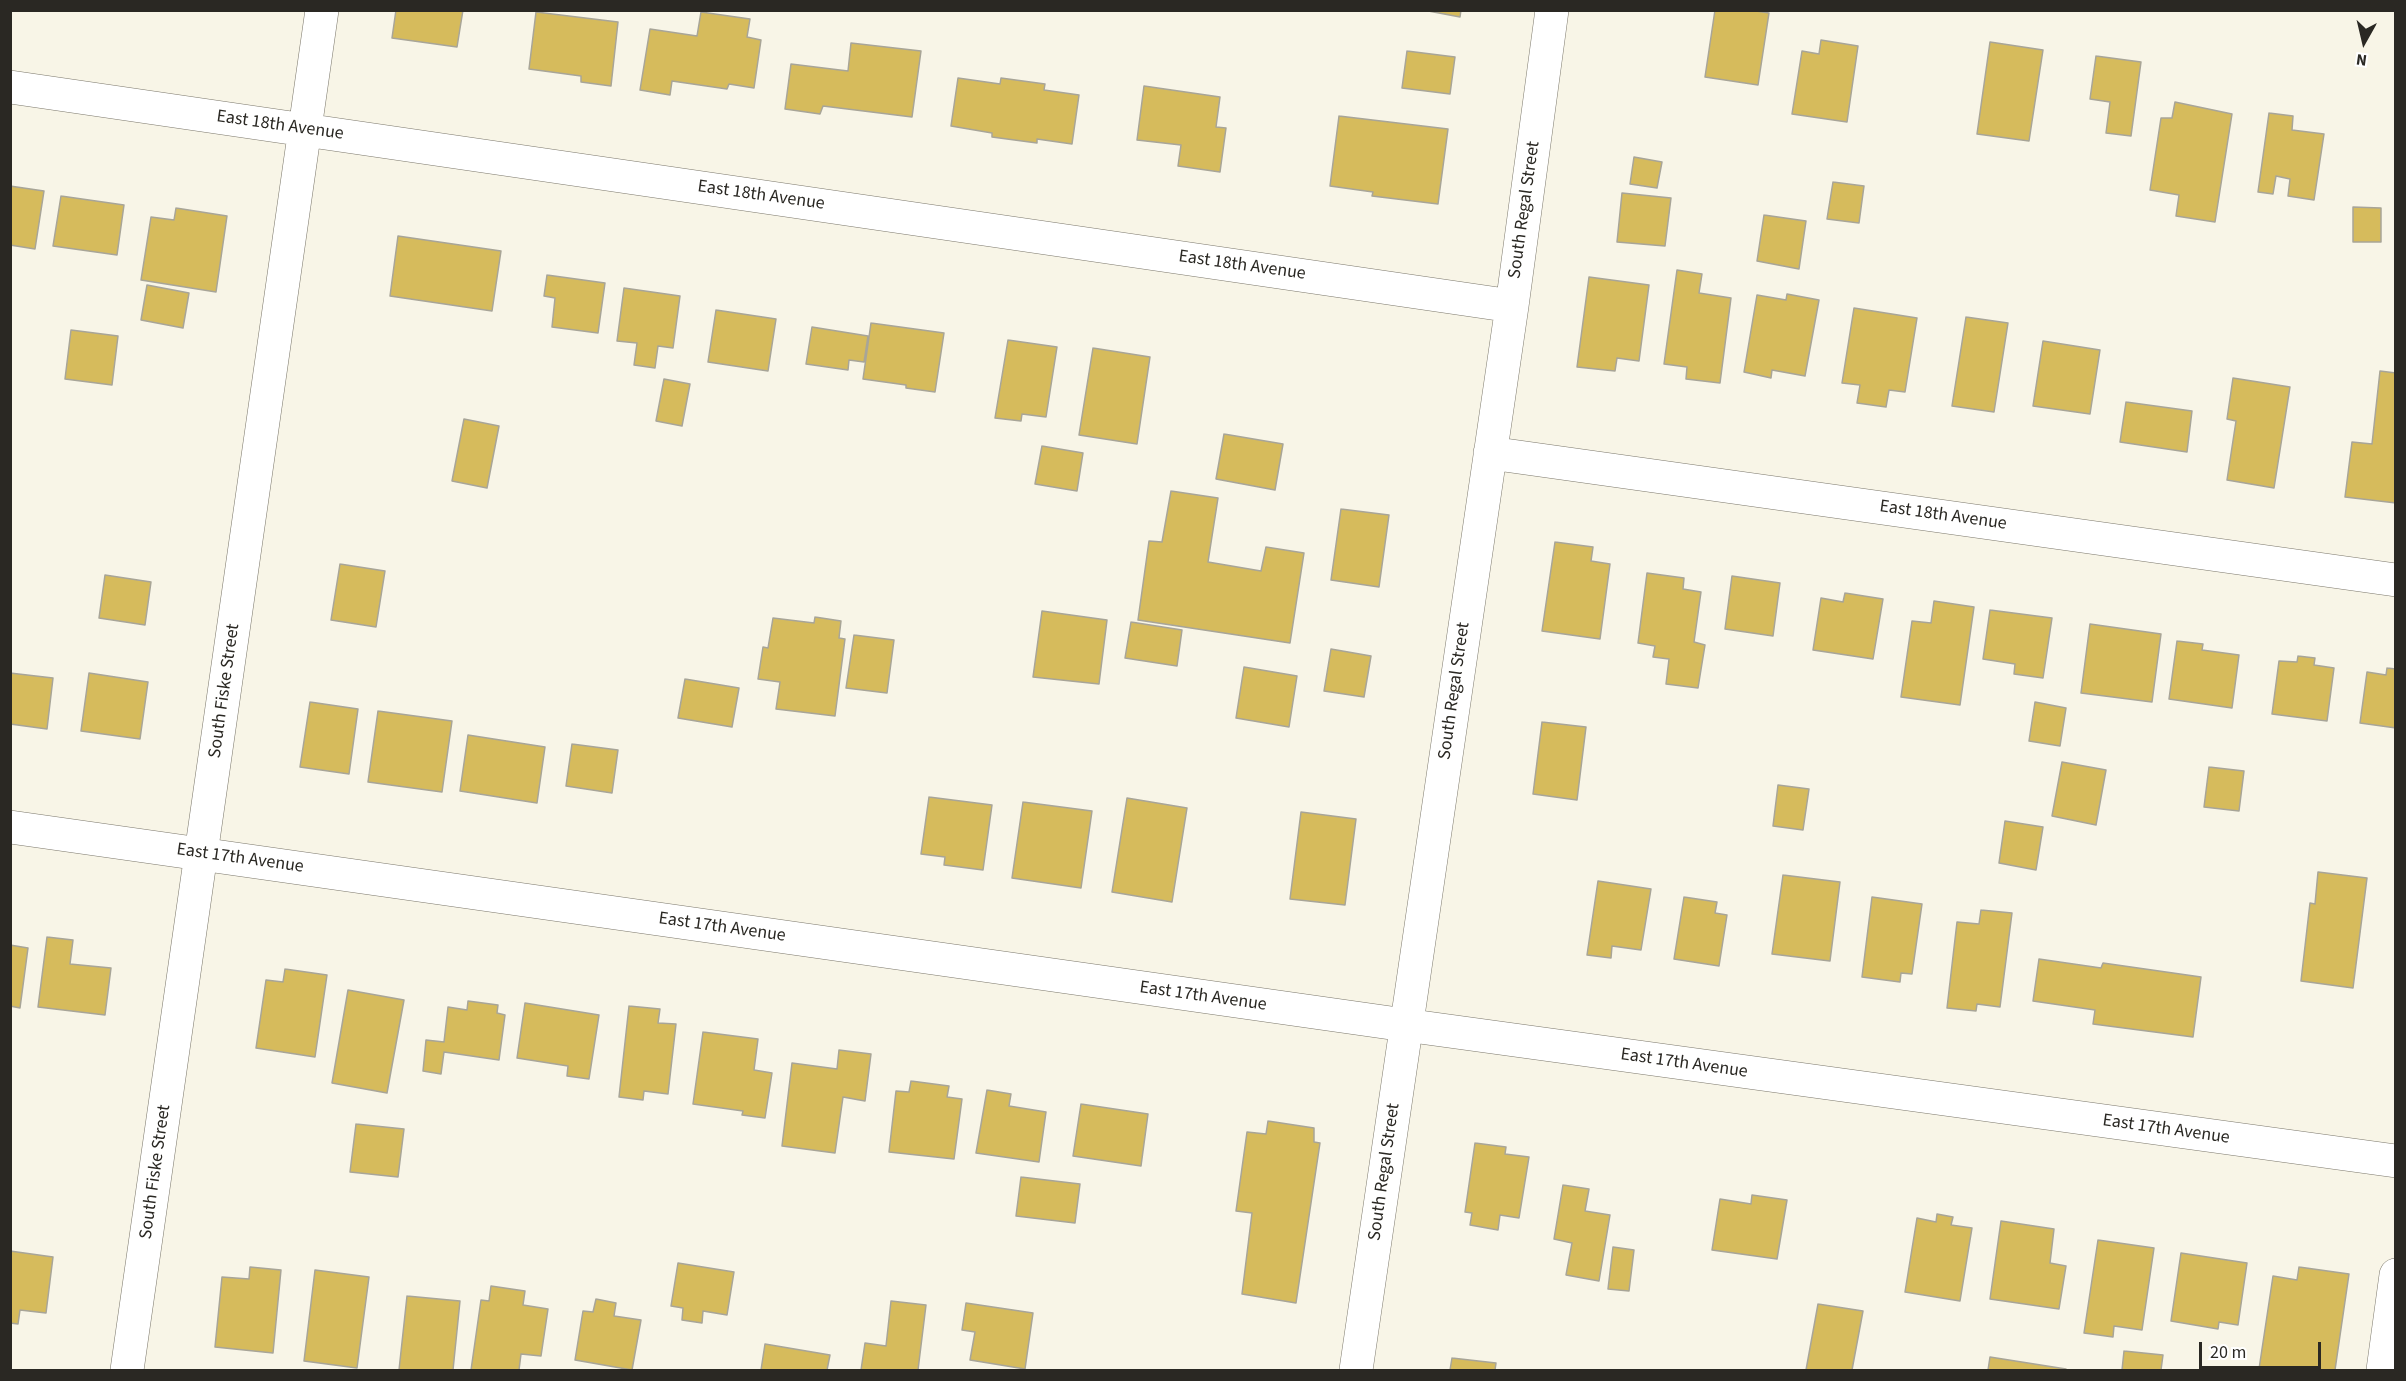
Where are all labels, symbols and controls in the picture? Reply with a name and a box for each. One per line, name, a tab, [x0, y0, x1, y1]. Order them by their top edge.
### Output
north arrow	[2334, 12, 2394, 72]
text: N	[2355, 48, 2368, 71]
street label: East 18th Avenue	[215, 106, 345, 146]
street label: South Regal Street	[1505, 140, 1545, 280]
street label: East 18th Avenue	[696, 176, 826, 216]
street label: East 18th Avenue	[1177, 246, 1307, 286]
street label: East 18th Avenue	[1878, 496, 2008, 536]
street label: South Regal Street	[1435, 621, 1475, 761]
street label: South Fiske Street	[205, 622, 245, 760]
street label: East 17th Avenue	[175, 839, 305, 879]
street label: East 17th Avenue	[657, 908, 787, 948]
street label: East 17th Avenue	[1138, 977, 1268, 1017]
street label: East 17th Avenue	[1619, 1044, 1749, 1084]
street label: South Regal Street	[1365, 1102, 1405, 1242]
street label: South Fiske Street	[136, 1103, 176, 1241]
street label: East 17th Avenue	[2101, 1110, 2231, 1150]
scale bar	[2202, 1330, 2324, 1368]
text: 20 m	[2210, 1340, 2246, 1365]

